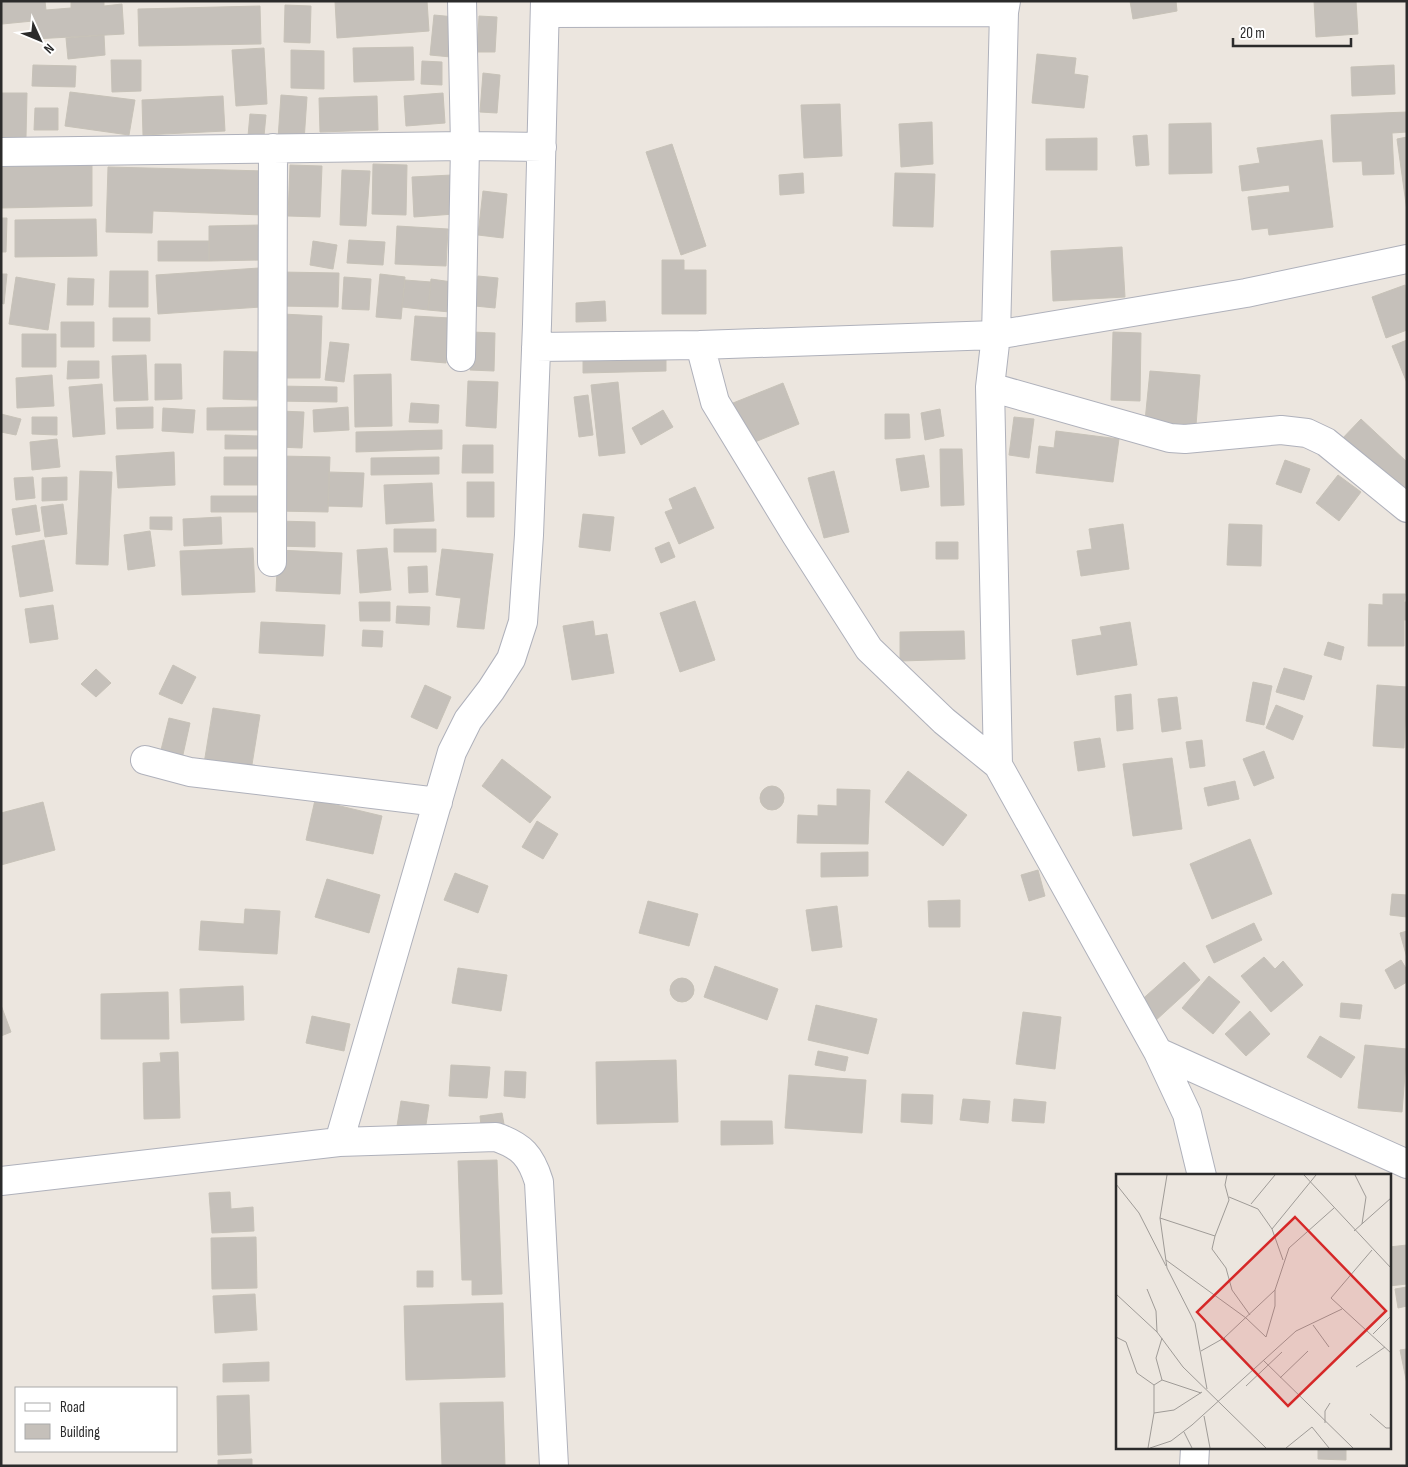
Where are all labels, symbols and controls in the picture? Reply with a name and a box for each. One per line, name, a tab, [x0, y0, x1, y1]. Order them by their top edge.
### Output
north arrow	[15, 15, 65, 65]
scale bar	[1233, 15, 1350, 47]
text: 20 m	[1240, 24, 1265, 43]
text: N	[40, 40, 58, 57]
inset map	[1116, 1174, 1390, 1450]
legend	[15, 1387, 178, 1452]
text: Road	[60, 1398, 85, 1417]
text: Building	[60, 1423, 100, 1442]

